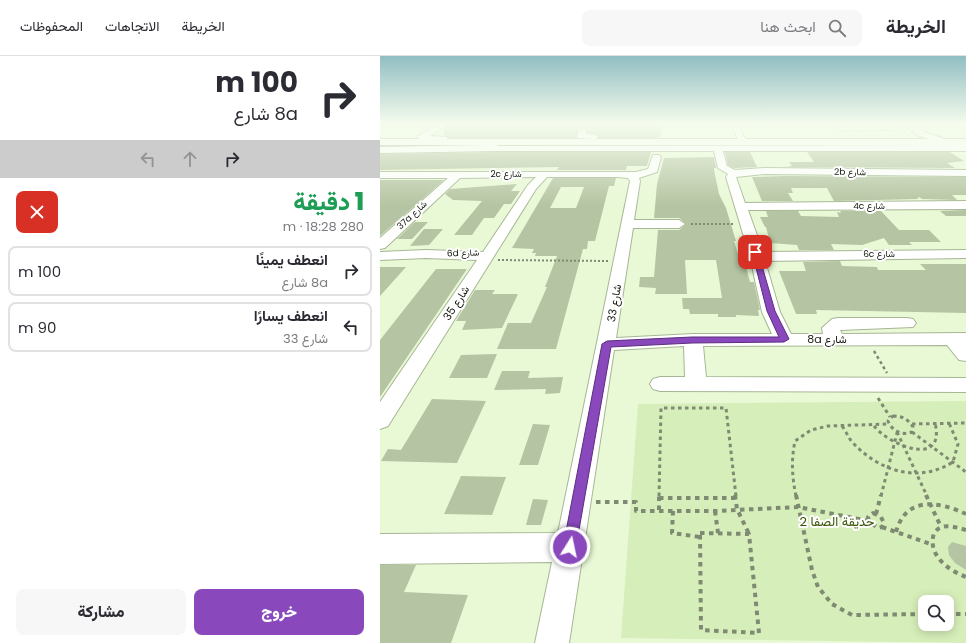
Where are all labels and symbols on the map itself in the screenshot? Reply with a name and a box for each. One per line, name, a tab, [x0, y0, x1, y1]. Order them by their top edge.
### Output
street label: 2b شارع	[834, 166, 866, 178]
street label: 2c شارع	[490, 168, 522, 180]
street label: 37a شارع	[394, 198, 430, 232]
street label: 4c شارع	[853, 200, 885, 212]
pin	[738, 235, 772, 269]
street label: 6d شارع	[447, 246, 479, 260]
street label: 6c شارع	[863, 248, 895, 260]
street label: شارع 35	[439, 282, 473, 323]
street label: شارع 33	[603, 283, 625, 323]
street label: 8a شارع	[807, 331, 847, 347]
park label: حديقة الصفا 2	[799, 512, 875, 531]
position arrow	[549, 526, 591, 568]

